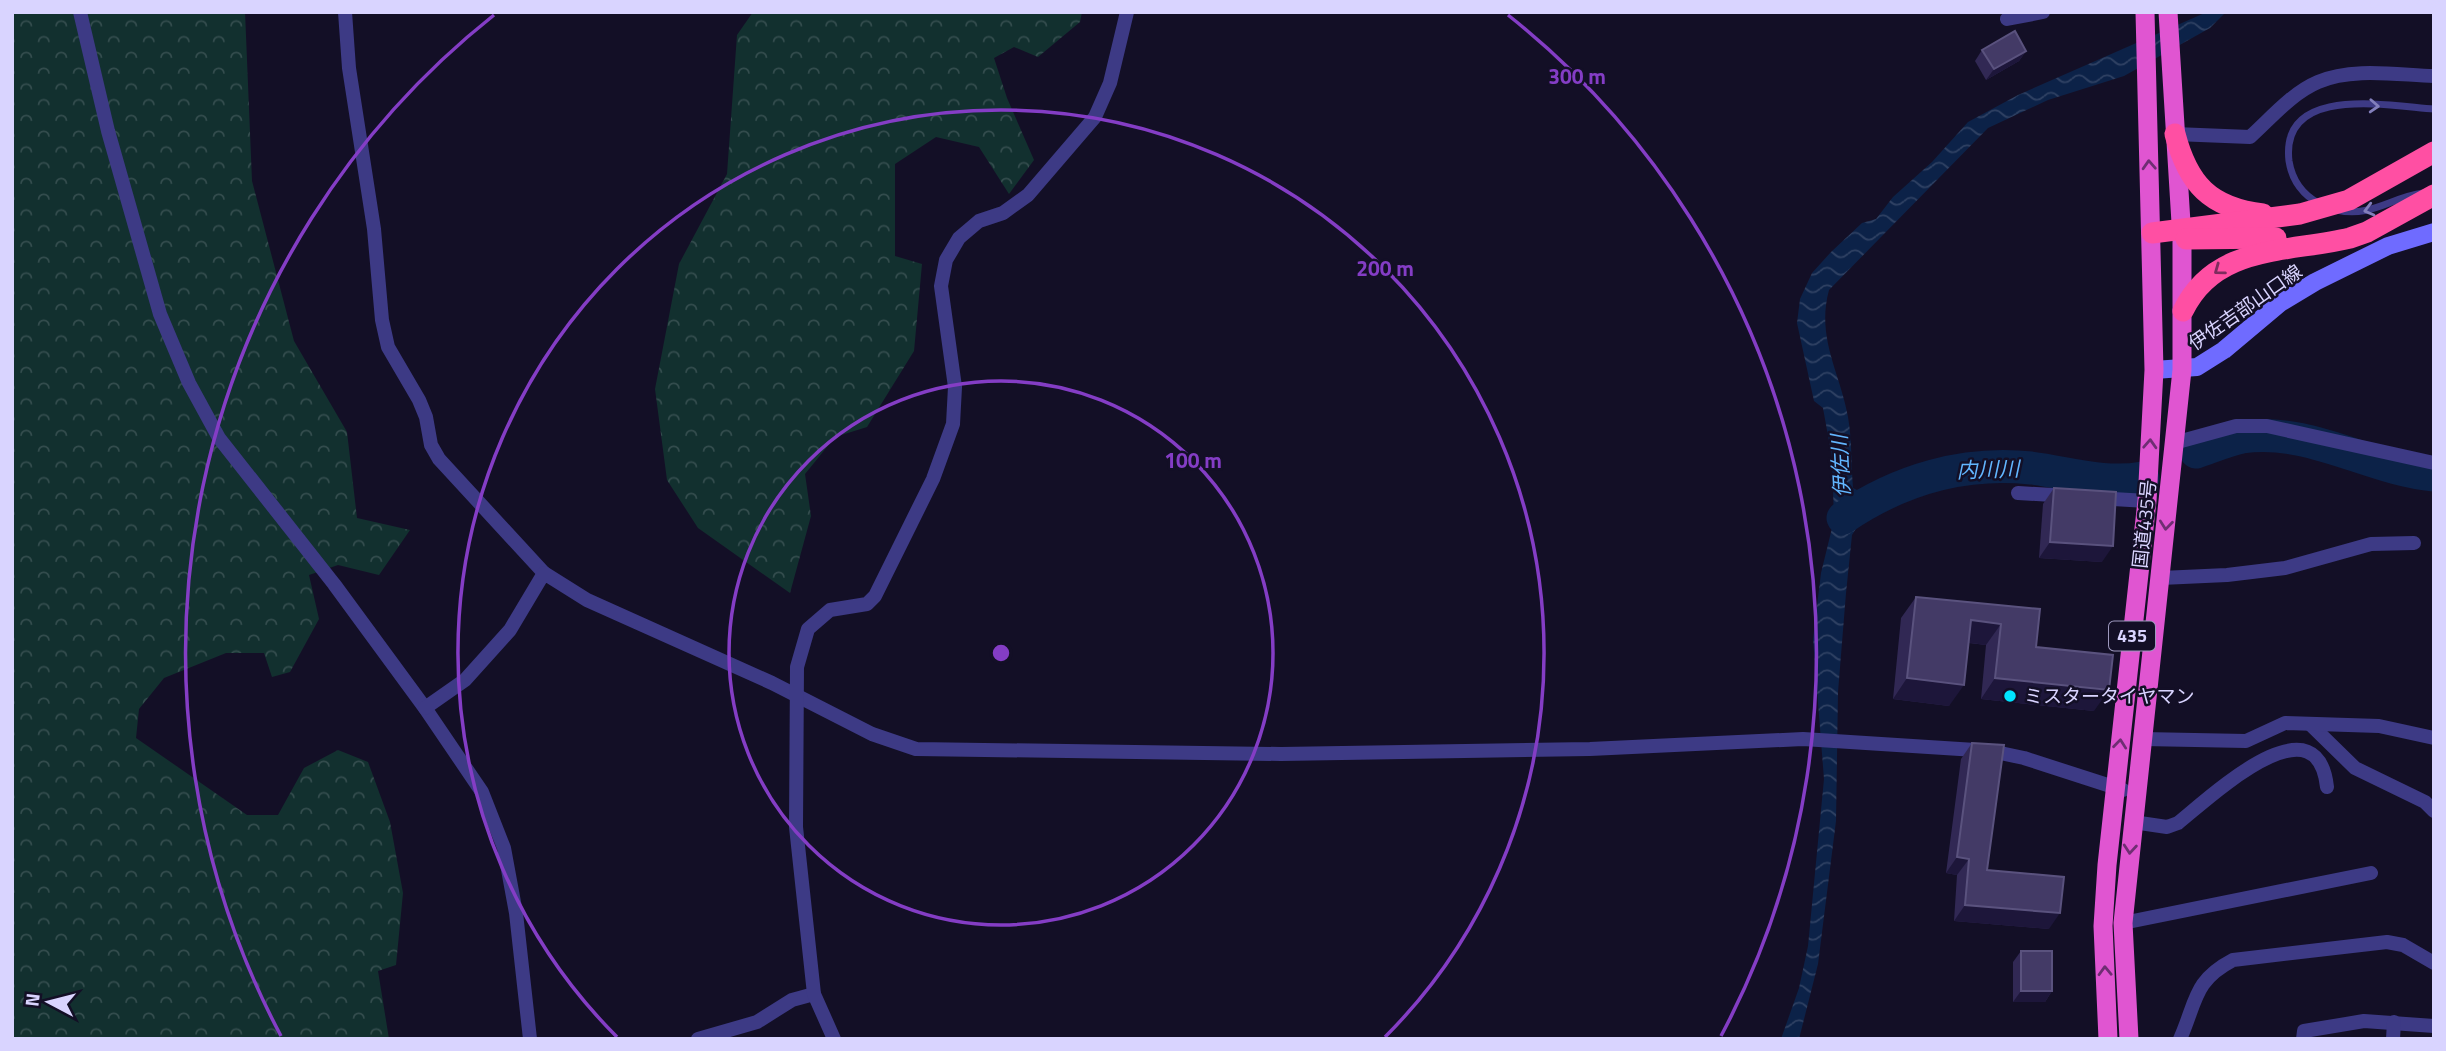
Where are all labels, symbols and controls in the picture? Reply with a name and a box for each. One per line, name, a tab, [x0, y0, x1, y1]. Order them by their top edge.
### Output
text: 300 m	[1548, 60, 1606, 92]
one-way arrow	[2369, 98, 2380, 113]
one-way arrow	[2141, 160, 2156, 171]
one-way arrow	[2363, 202, 2375, 216]
text: 200 m	[1356, 252, 1414, 284]
street label: 伊佐吉部山口線	[2182, 257, 2308, 357]
one-way arrow	[2214, 261, 2227, 274]
water label: 伊佐川	[1822, 432, 1858, 498]
one-way arrow	[2142, 439, 2157, 450]
text: 100 m	[1164, 444, 1222, 476]
water label: 内川川	[1956, 452, 2022, 486]
street label: 国道435号	[2124, 478, 2163, 570]
one-way arrow	[2159, 520, 2174, 531]
road number: 435	[2109, 622, 2155, 650]
centre of rings	[989, 641, 1013, 665]
place label: ミスタータイヤマン	[2024, 681, 2194, 710]
marker: ミスタータイヤマン	[2002, 688, 2018, 704]
one-way arrow	[2112, 738, 2127, 750]
one-way arrow	[2123, 844, 2138, 855]
one-way arrow	[2097, 965, 2112, 976]
north arrow	[14, 967, 84, 1037]
text: N	[16, 992, 47, 1008]

